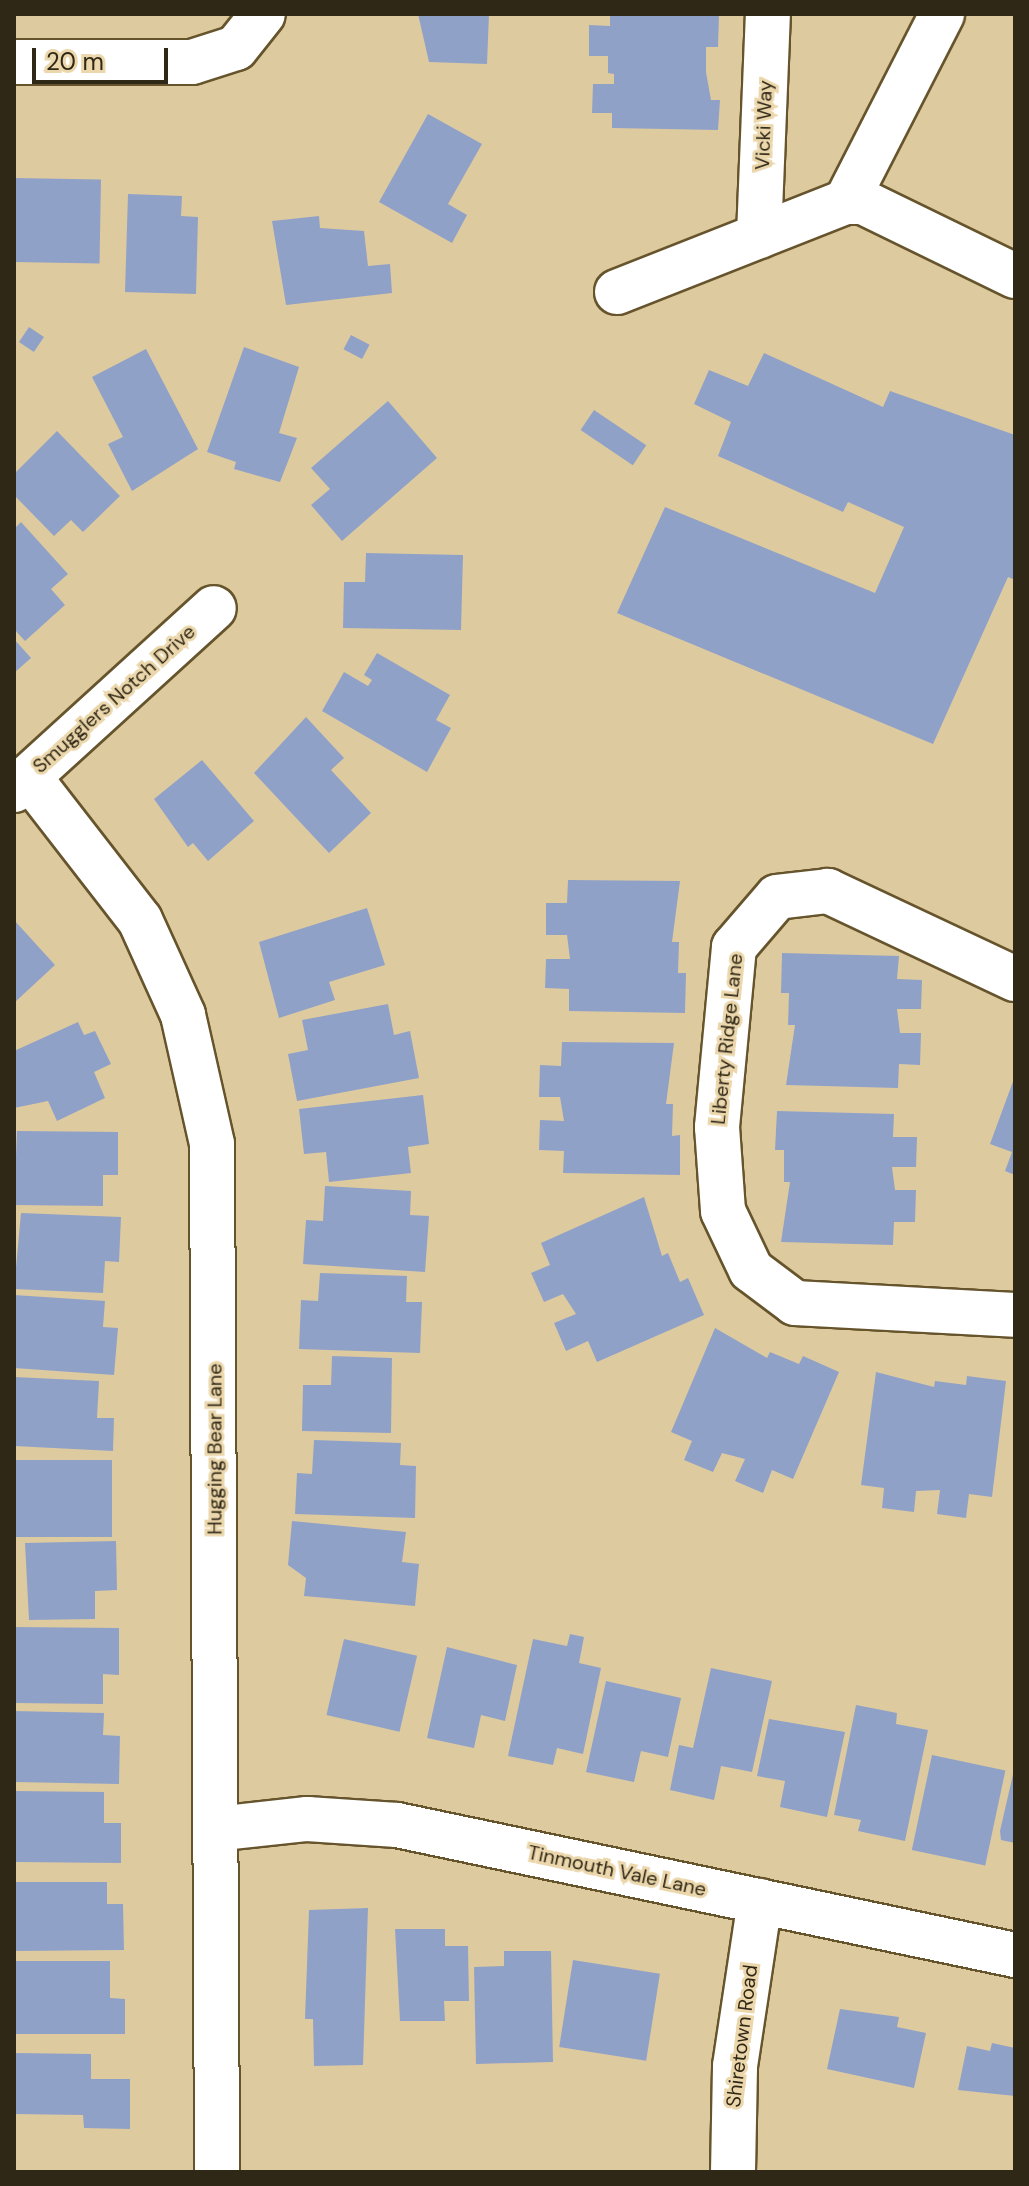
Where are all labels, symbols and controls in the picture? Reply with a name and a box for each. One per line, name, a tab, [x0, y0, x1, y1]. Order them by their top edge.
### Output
scale bar	[36, 32, 172, 82]
text: 20 m	[46, 46, 104, 77]
street label: Vicki Way	[750, 80, 778, 170]
street label: Smugglers Notch Drive	[28, 620, 200, 778]
street label: Liberty Ridge Lane	[706, 952, 748, 1126]
street label: Hugging Bear Lane	[203, 1363, 227, 1535]
street label: Tinmouth Vale Lane	[526, 1840, 708, 1902]
street label: Shiretown Road	[721, 1963, 763, 2109]

